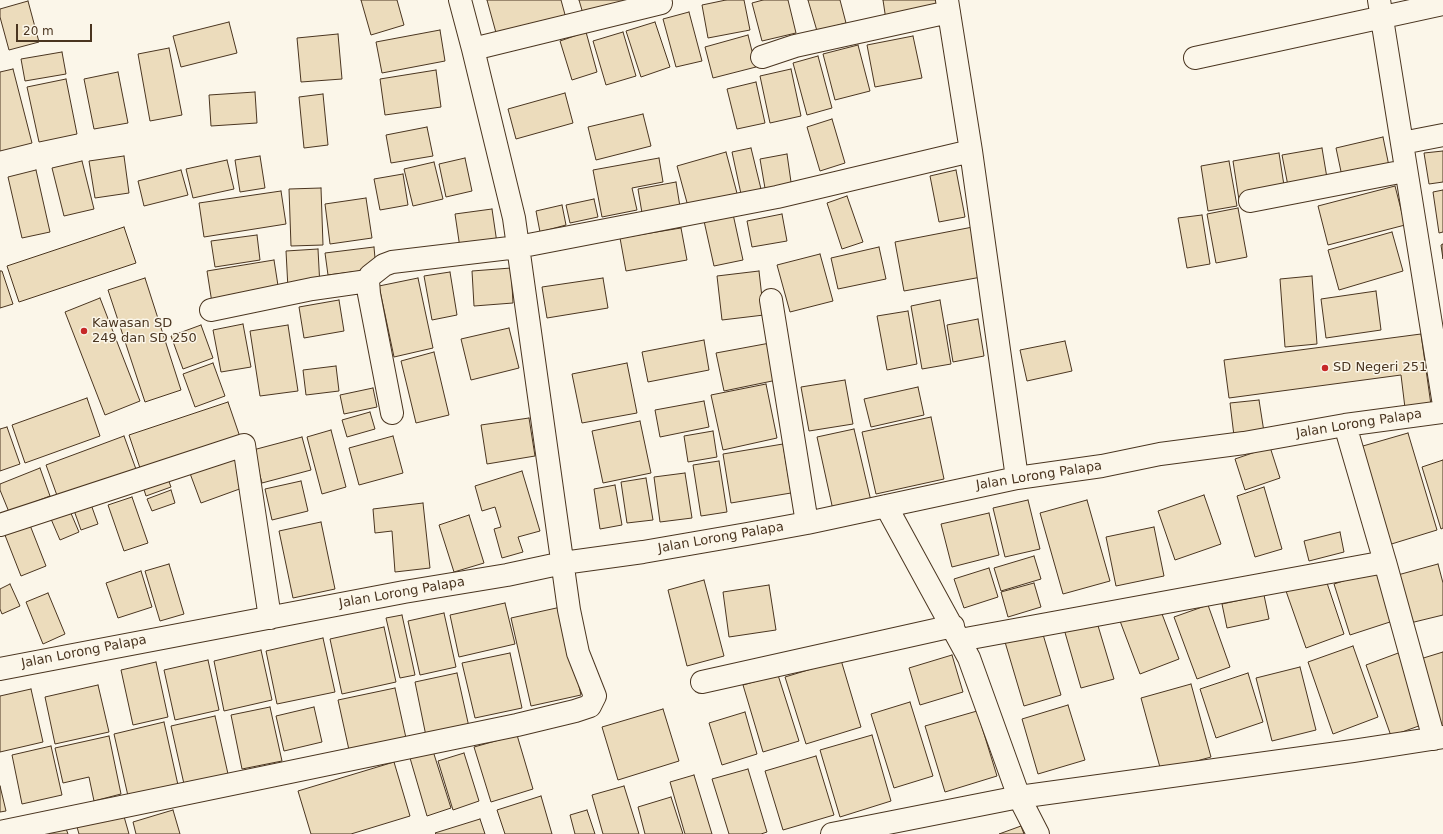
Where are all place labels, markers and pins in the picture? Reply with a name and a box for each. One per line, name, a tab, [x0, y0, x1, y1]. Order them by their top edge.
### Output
place label: Kawasan SD 249 dan SD 250	[92, 316, 197, 347]
marker: Kawasan SD 249 dan SD 250	[79, 326, 89, 336]
place label: SD Negeri 251	[1333, 360, 1427, 376]
marker: SD Negeri 251	[1320, 363, 1330, 373]

